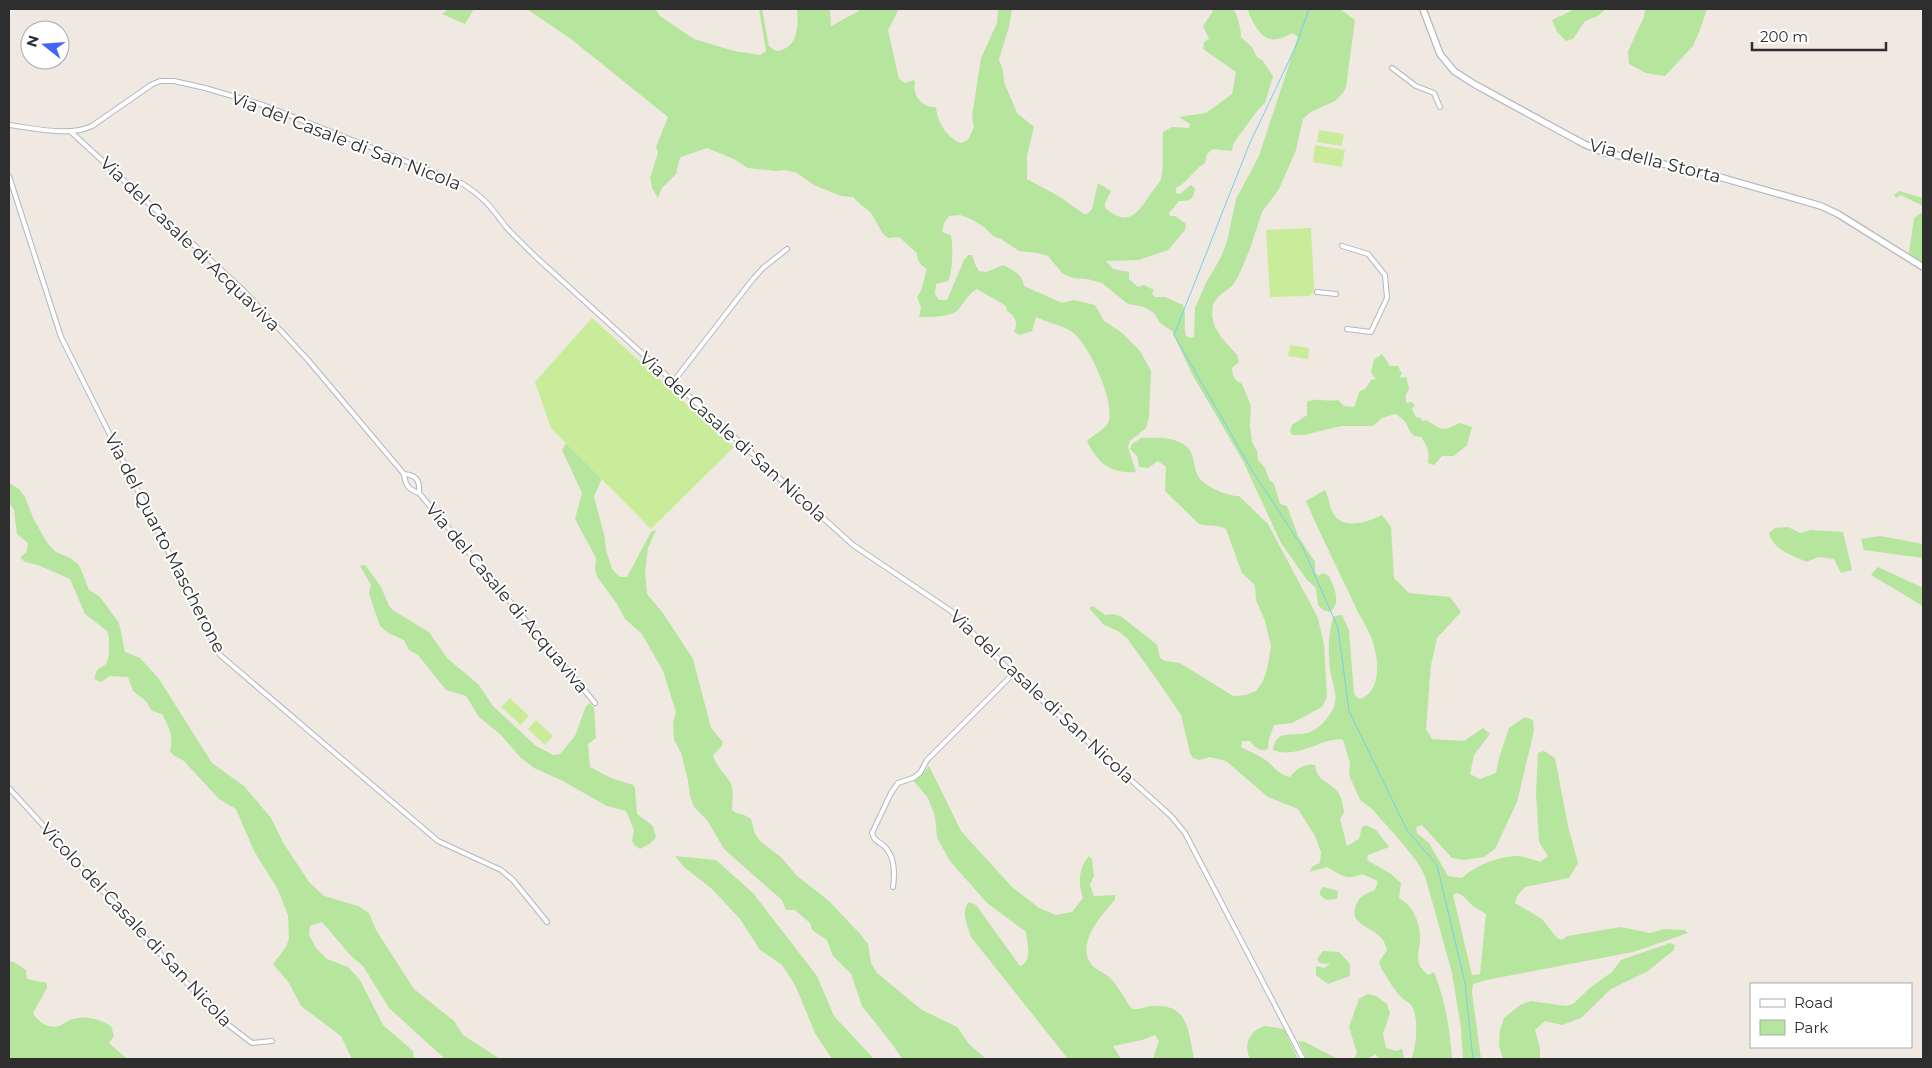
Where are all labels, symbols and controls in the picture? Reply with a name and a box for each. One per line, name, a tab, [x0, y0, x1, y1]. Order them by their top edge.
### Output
north arrow	[20, 20, 70, 70]
scale bar	[1752, 20, 1886, 52]
text: 200 m	[1760, 27, 1808, 46]
text: N	[22, 33, 43, 49]
street label: Via del Casale di San Nicola	[228, 87, 464, 195]
street label: Via della Storta	[1587, 134, 1723, 188]
street label: Via del Casale di Acquaviva	[95, 152, 285, 336]
street label: Via del Casale di San Nicola	[635, 347, 831, 527]
street label: Via del Quarto Mascherone	[100, 429, 230, 657]
street label: Via del Casale di Acquaviva	[421, 498, 593, 698]
street label: Via del Casale di San Nicola	[945, 606, 1139, 788]
street label: Vicolo del Casale di San Nicola	[35, 818, 237, 1032]
legend	[1750, 983, 1912, 1048]
text: Road	[1794, 993, 1833, 1012]
text: Park	[1794, 1018, 1828, 1037]

